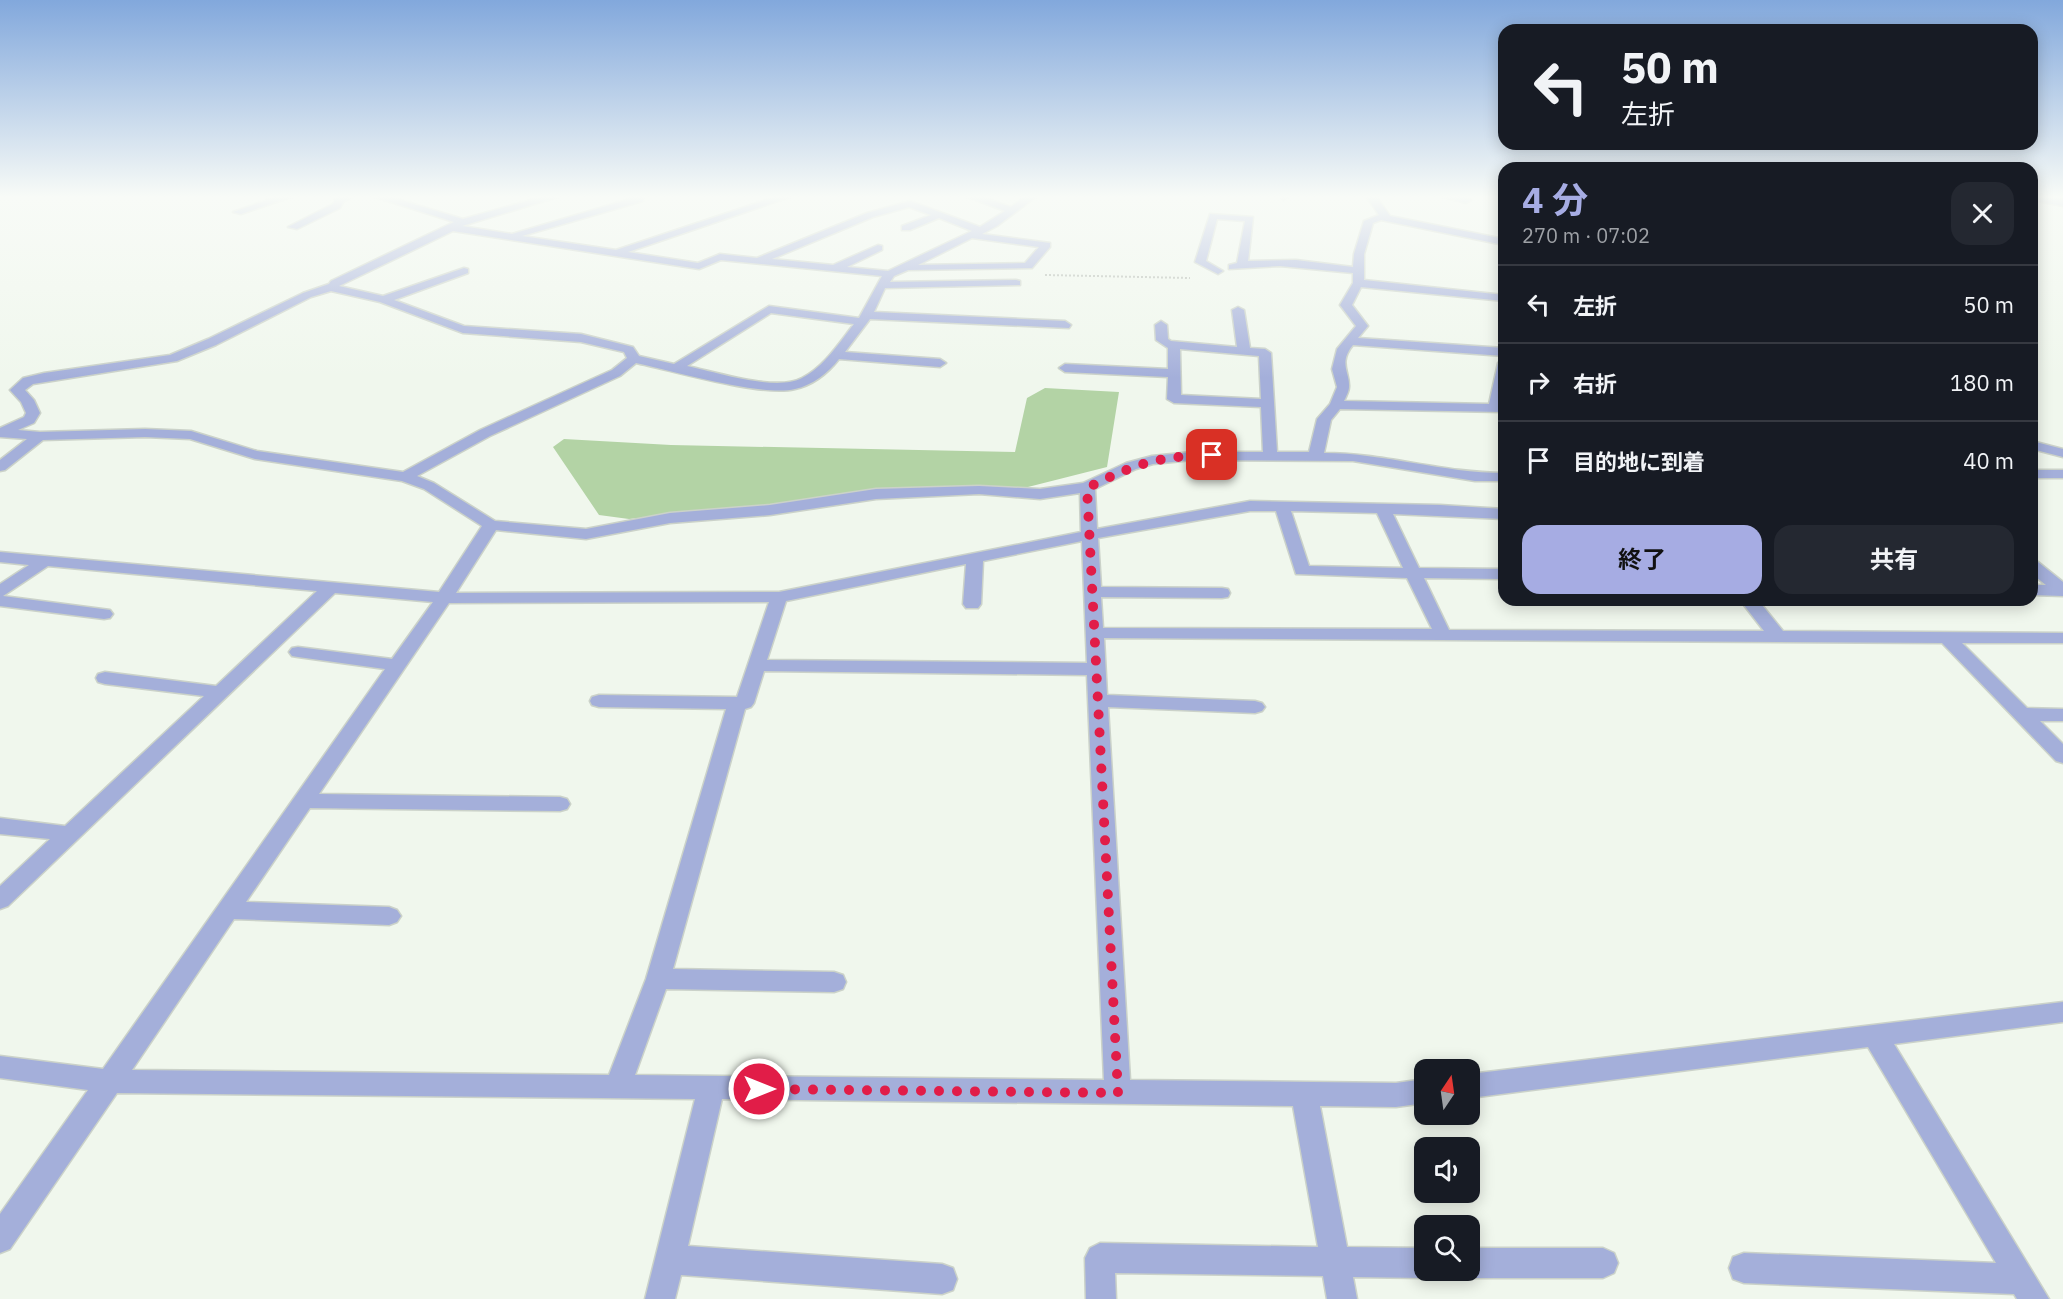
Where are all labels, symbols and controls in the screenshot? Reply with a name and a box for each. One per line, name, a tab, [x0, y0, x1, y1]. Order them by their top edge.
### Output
text: 50 m	[1621, 40, 1719, 95]
icon: left	[1522, 48, 1600, 126]
text: 左折	[1621, 96, 1675, 131]
text: 4 分	[1522, 176, 1588, 223]
button: close	[1951, 182, 2014, 245]
text: 270 m · 07:02	[1522, 222, 1650, 249]
icon: left	[1522, 288, 1555, 321]
text: 50 m	[1963, 290, 2014, 319]
text: 左折	[1573, 291, 1617, 320]
icon: right	[1522, 366, 1555, 399]
text: 180 m	[1950, 368, 2014, 397]
text: 右折	[1573, 369, 1617, 398]
pin	[1186, 429, 1237, 480]
icon: arrive	[1195, 438, 1228, 471]
icon: arrive	[1522, 444, 1555, 477]
text: 40 m	[1963, 446, 2014, 475]
text: 目的地に到着	[1573, 447, 1705, 476]
button: 終了	[1522, 525, 1762, 594]
button: 共有	[1774, 525, 2014, 594]
position arrow	[727, 1057, 791, 1121]
north arrow	[1414, 1059, 1480, 1125]
map controls	[1414, 1059, 1480, 1281]
button: sound	[1414, 1137, 1480, 1203]
button: search	[1414, 1215, 1480, 1281]

